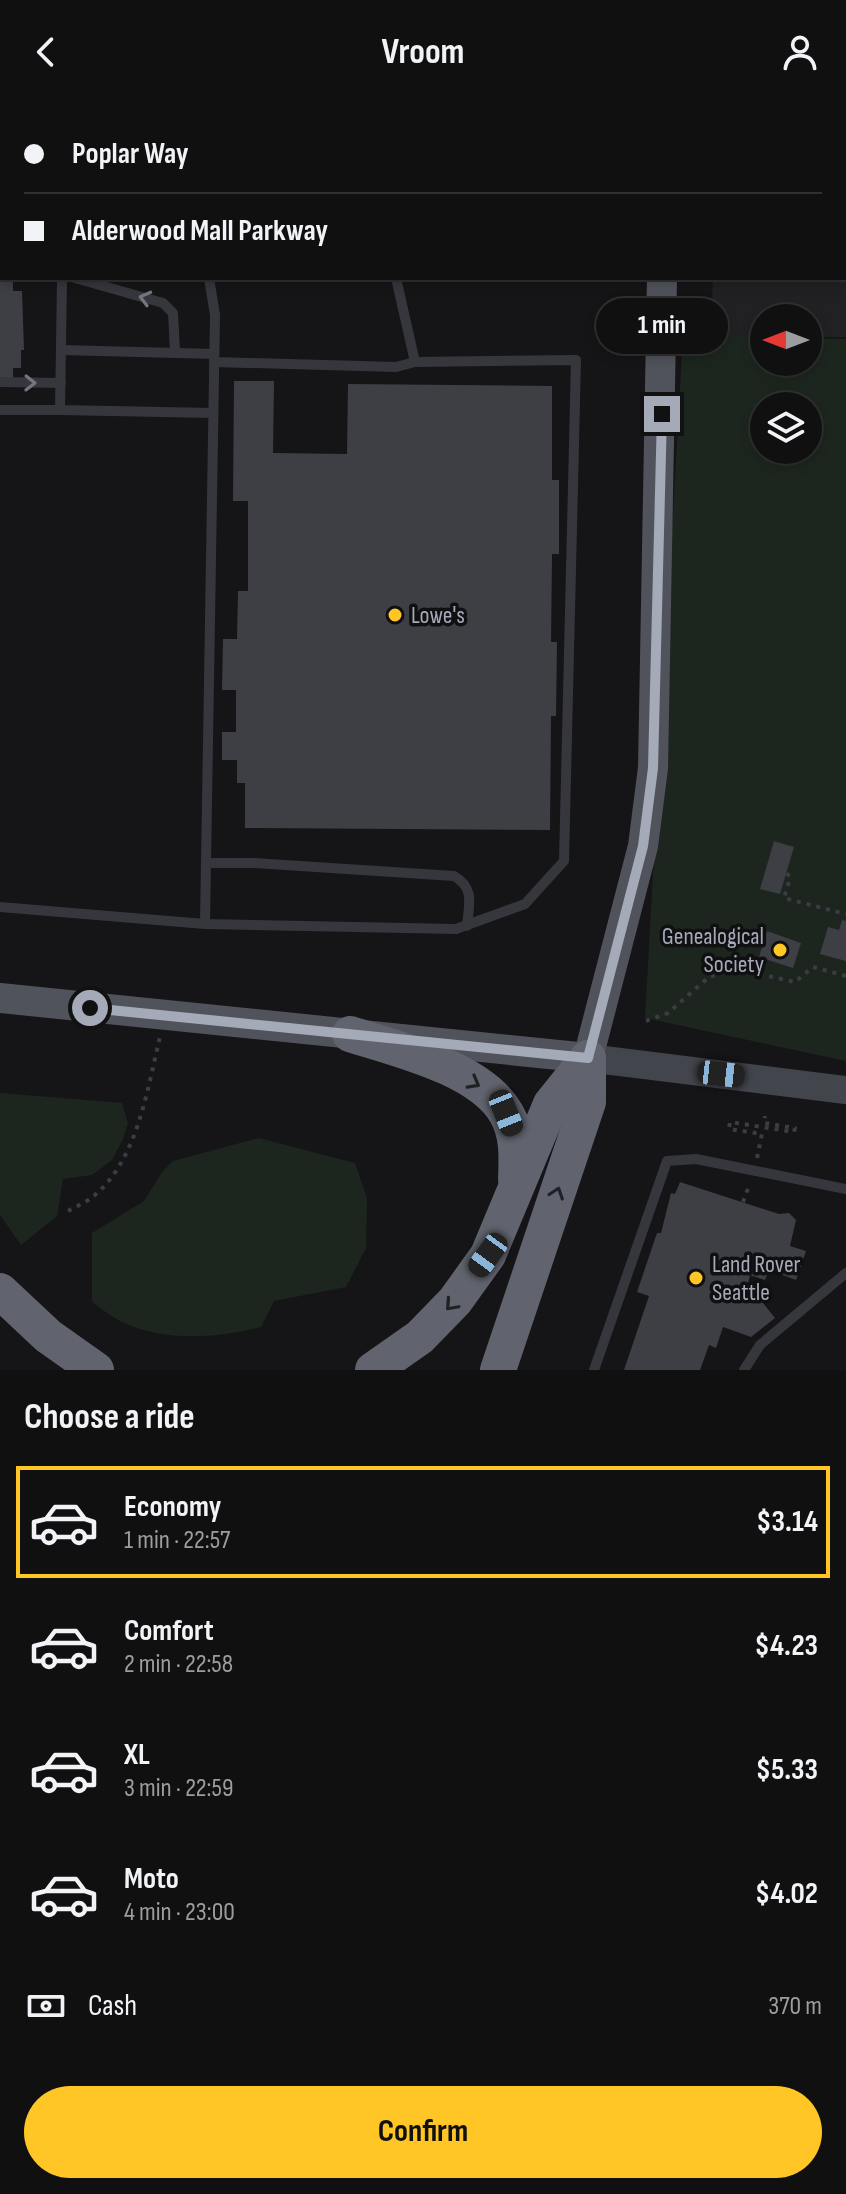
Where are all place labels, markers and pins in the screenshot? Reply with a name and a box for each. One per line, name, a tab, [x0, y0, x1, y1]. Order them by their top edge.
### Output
place label: Lowe's	[411, 601, 465, 630]
marker: Lowe's	[386, 606, 404, 624]
place label: Genealogical Society	[662, 922, 764, 979]
marker: Genealogical Society	[771, 941, 789, 959]
place label: Land Rover Seattle	[712, 1250, 801, 1307]
marker: Land Rover Seattle	[687, 1269, 705, 1287]

